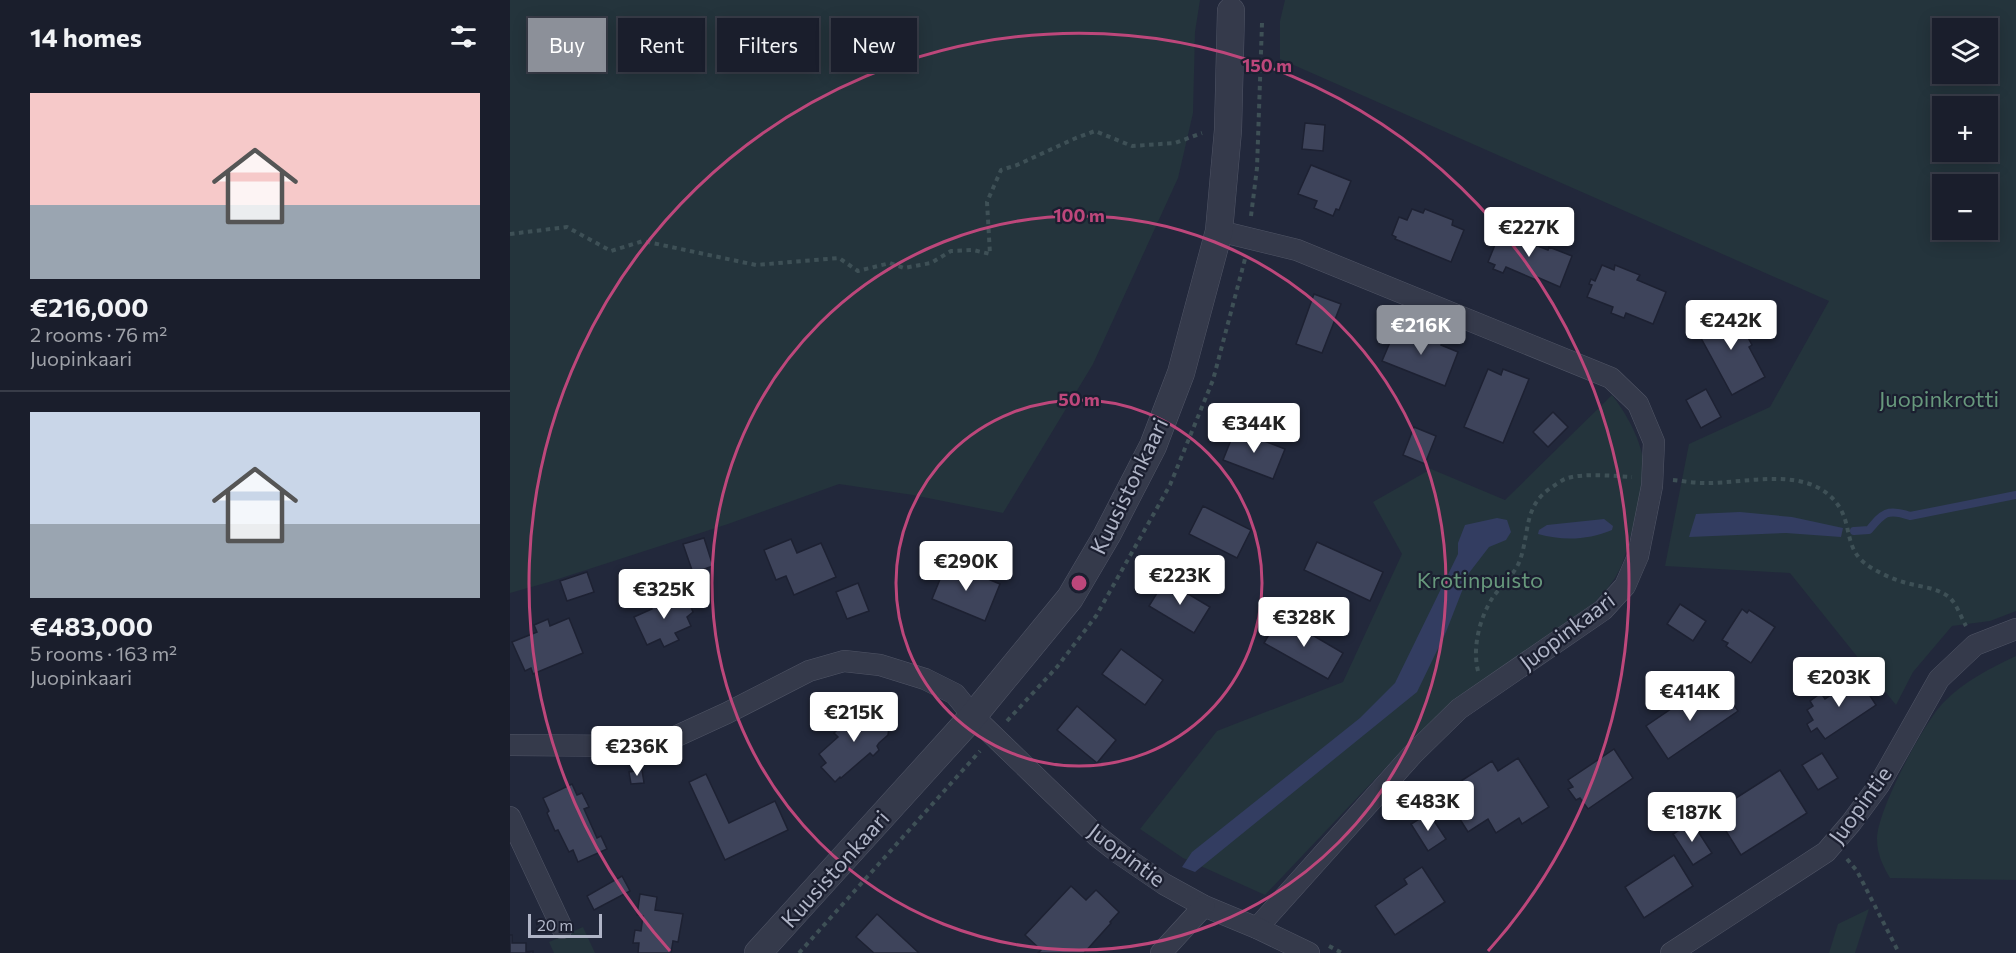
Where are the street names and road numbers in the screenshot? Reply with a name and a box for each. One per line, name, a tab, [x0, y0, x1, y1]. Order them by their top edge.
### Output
street label: Kuusistonkaari	[1084, 413, 1173, 559]
street label: Juopinkaari	[1514, 586, 1620, 675]
street label: Juopintie	[1822, 761, 1897, 849]
street label: Kuusistonkaari	[775, 804, 894, 933]
street label: Juopintie	[1083, 817, 1171, 892]

